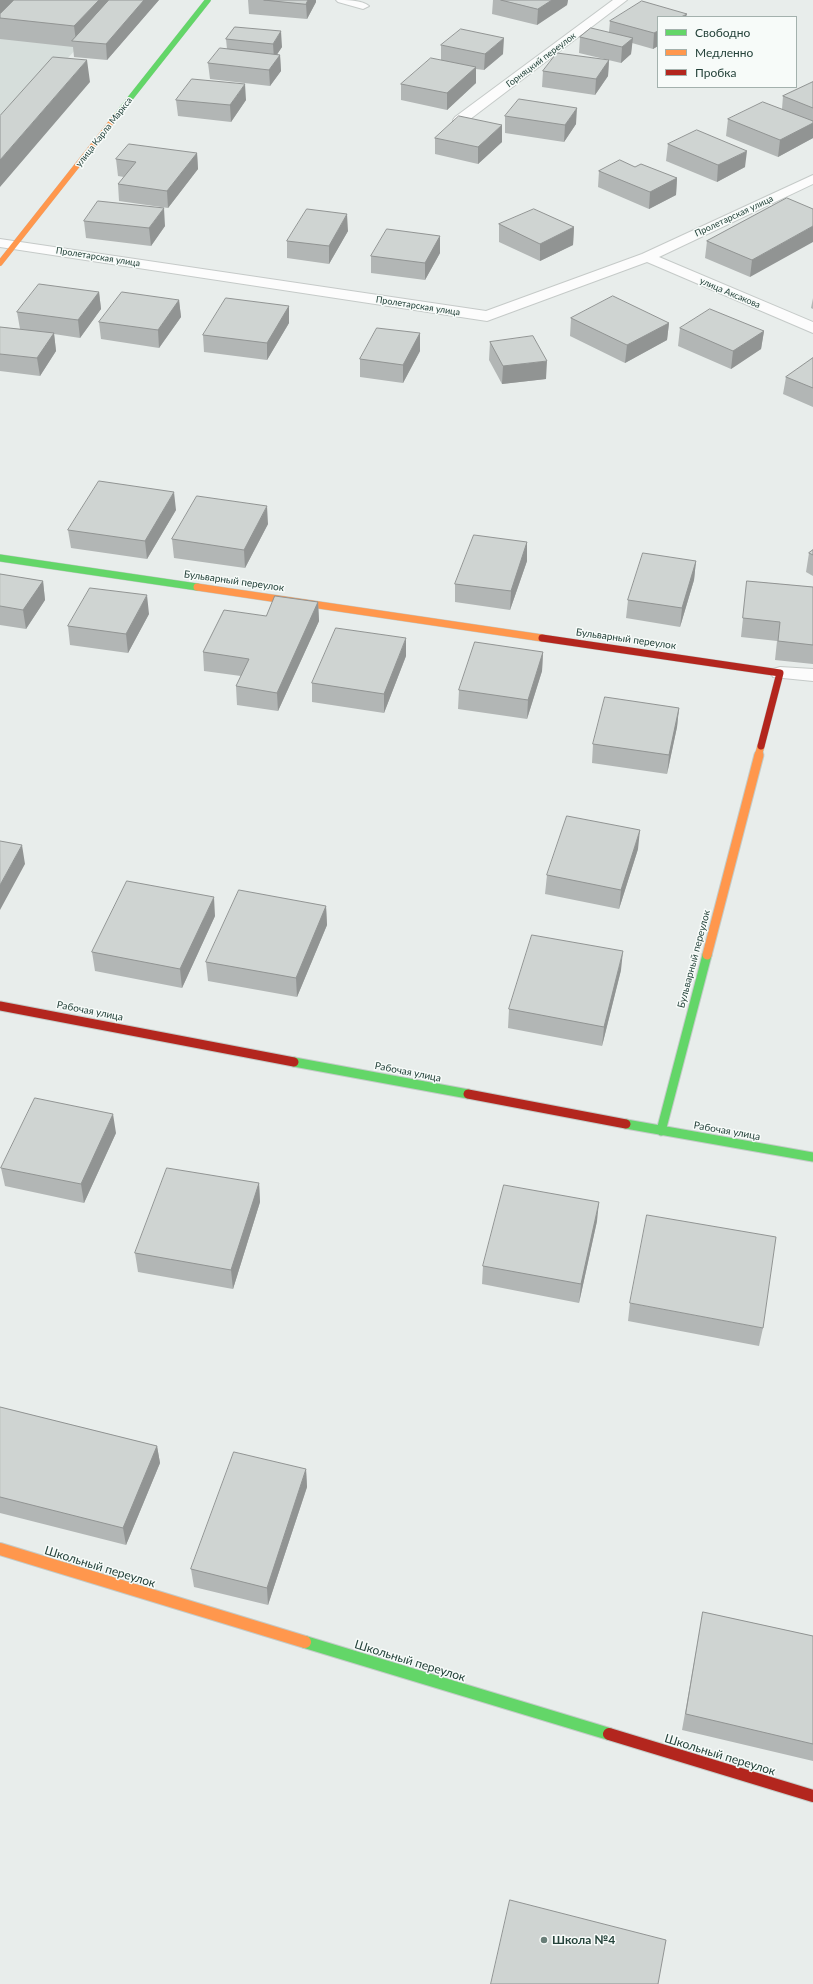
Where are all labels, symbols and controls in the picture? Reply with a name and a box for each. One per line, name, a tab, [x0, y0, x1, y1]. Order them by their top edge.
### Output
legend	[657, 16, 797, 88]
text: Свободно	[695, 25, 750, 40]
street label: Горняцкий переулок	[504, 30, 578, 90]
text: Медленно	[695, 45, 753, 60]
text: Пробка	[695, 65, 736, 80]
street label: улица Карла Маркса	[73, 95, 135, 169]
street label: Пролетарская улица	[693, 193, 775, 239]
street label: Пролетарская улица	[55, 245, 141, 269]
street label: улица Аксакова	[698, 275, 762, 311]
street label: Пролетарская улица	[375, 294, 461, 318]
street label: Бульварный переулок	[183, 568, 285, 594]
street label: Бульварный переулок	[575, 626, 677, 652]
street label: Бульварный переулок	[675, 909, 713, 1009]
street label: Рабочая улица	[56, 999, 124, 1023]
street label: Рабочая улица	[374, 1060, 442, 1084]
street label: Рабочая улица	[693, 1119, 761, 1143]
street label: Школьный переулок	[43, 1543, 157, 1591]
street label: Школьный переулок	[353, 1637, 467, 1685]
street label: Школьный переулок	[663, 1731, 777, 1779]
place label: Школа №4	[552, 1933, 615, 1947]
marker: Школа №4	[539, 1935, 549, 1945]

